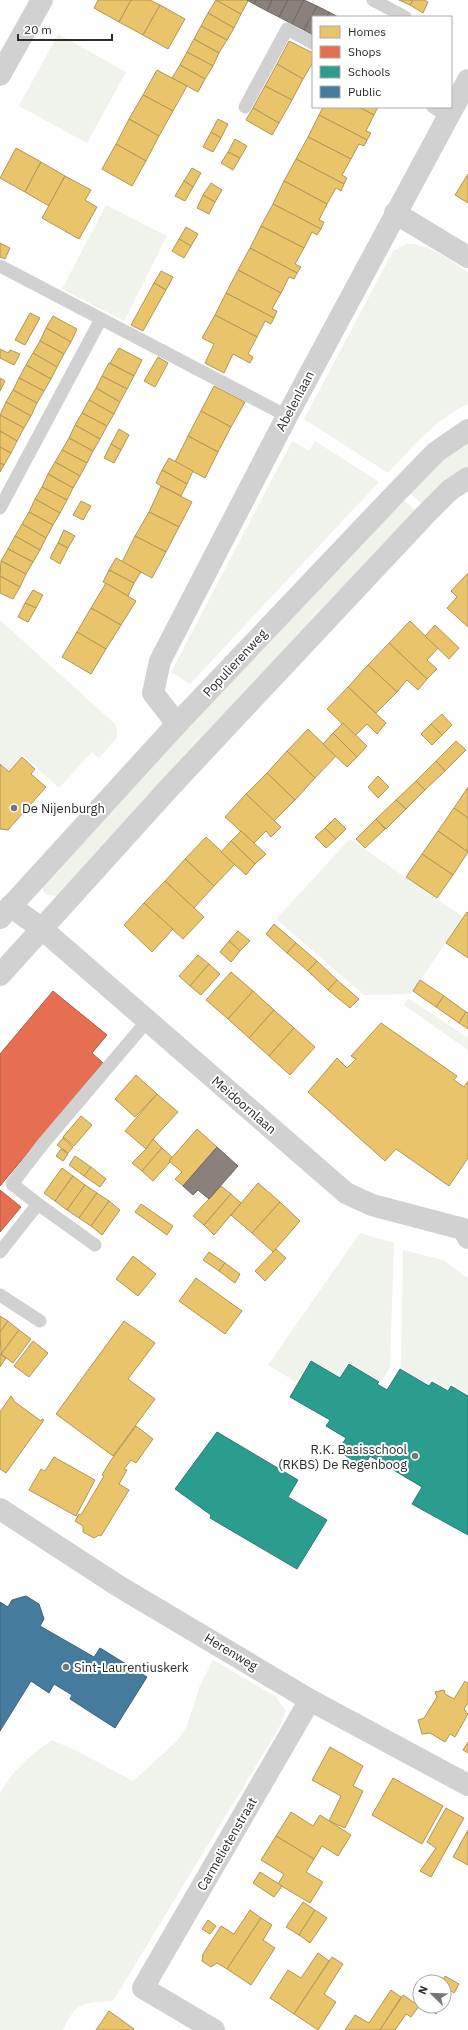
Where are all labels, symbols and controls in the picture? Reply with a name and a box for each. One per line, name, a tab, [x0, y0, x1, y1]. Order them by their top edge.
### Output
scale bar	[18, 16, 112, 42]
legend	[312, 16, 452, 108]
text: 20 m	[24, 22, 52, 37]
text: Homes	[348, 24, 386, 39]
text: Shops	[348, 44, 381, 59]
text: Schools	[348, 64, 391, 79]
text: Public	[348, 84, 381, 99]
street label: Abelenlaan	[272, 368, 318, 434]
street label: Populierenweg	[199, 625, 271, 701]
place label: De Nijenburgh	[22, 800, 105, 817]
marker: De Nijenburgh	[9, 803, 19, 813]
street label: Meidoornlaan	[208, 1072, 280, 1138]
place label: R.K. Basisschool (RKBS) De Regenboog	[278, 1441, 407, 1473]
marker: R.K. Basisschool (RKBS) De Regenboog	[410, 1451, 420, 1461]
street label: Herenweg	[201, 1629, 261, 1675]
place label: Sint-Laurentiuskerk	[74, 1659, 189, 1676]
marker: Sint-Laurentiuskerk	[61, 1662, 71, 1672]
street label: Carmelietenstraat	[193, 1794, 261, 1894]
north arrow	[412, 1974, 452, 2014]
text: N	[415, 1984, 431, 1996]

